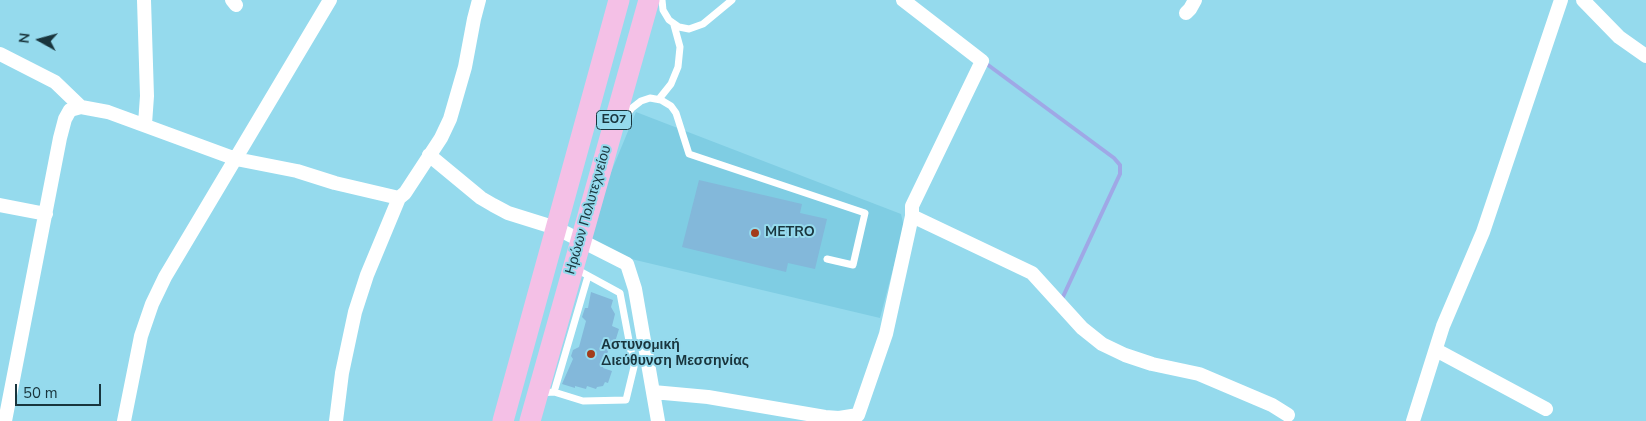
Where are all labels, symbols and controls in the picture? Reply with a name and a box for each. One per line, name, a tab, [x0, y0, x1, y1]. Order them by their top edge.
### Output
north arrow	[15, 15, 65, 65]
text: N	[15, 32, 35, 44]
road number: ΕΟ7	[596, 110, 632, 130]
street label: Ηρώων Πολυτεχνείου	[563, 144, 615, 276]
place label: METRO	[765, 225, 815, 241]
marker: METRO	[749, 227, 761, 239]
place label: Αστυνομική Διεύθυνση Μεσσηνίας	[601, 338, 749, 371]
marker: Αστυνομική Διεύθυνση Μεσσηνίας	[585, 348, 597, 360]
scale bar	[18, 374, 104, 406]
text: 50 m	[23, 383, 58, 403]

